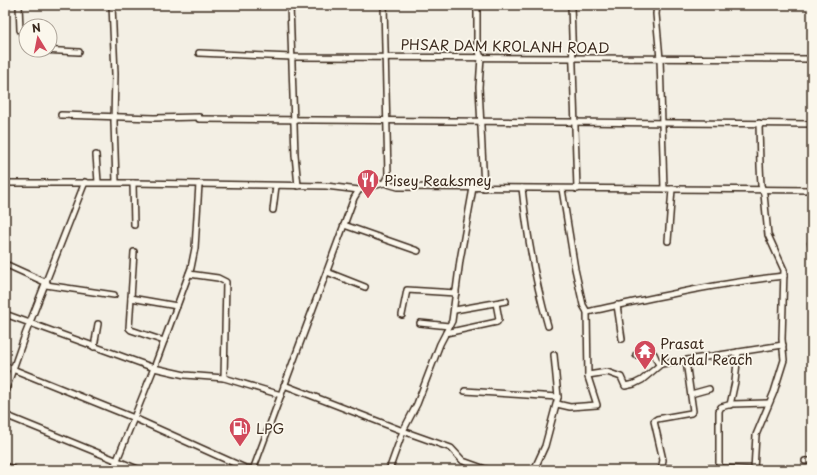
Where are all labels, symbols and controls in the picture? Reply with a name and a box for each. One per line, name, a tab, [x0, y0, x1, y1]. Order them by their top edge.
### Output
north arrow	[18, 18, 58, 58]
text: N	[30, 18, 42, 37]
street label: PHSAR DAM KROLANH ROAD	[400, 34, 610, 58]
restaurant icon: Pisey Reaksmey	[355, 167, 381, 200]
place label: Pisey Reaksmey	[384, 170, 492, 191]
place label: Prasat Kandal Reach	[660, 333, 753, 370]
temple icon: Prasat Kandal Reach	[632, 338, 658, 371]
fuel station icon: LPG	[227, 415, 253, 448]
place label: LPG	[256, 418, 284, 439]

